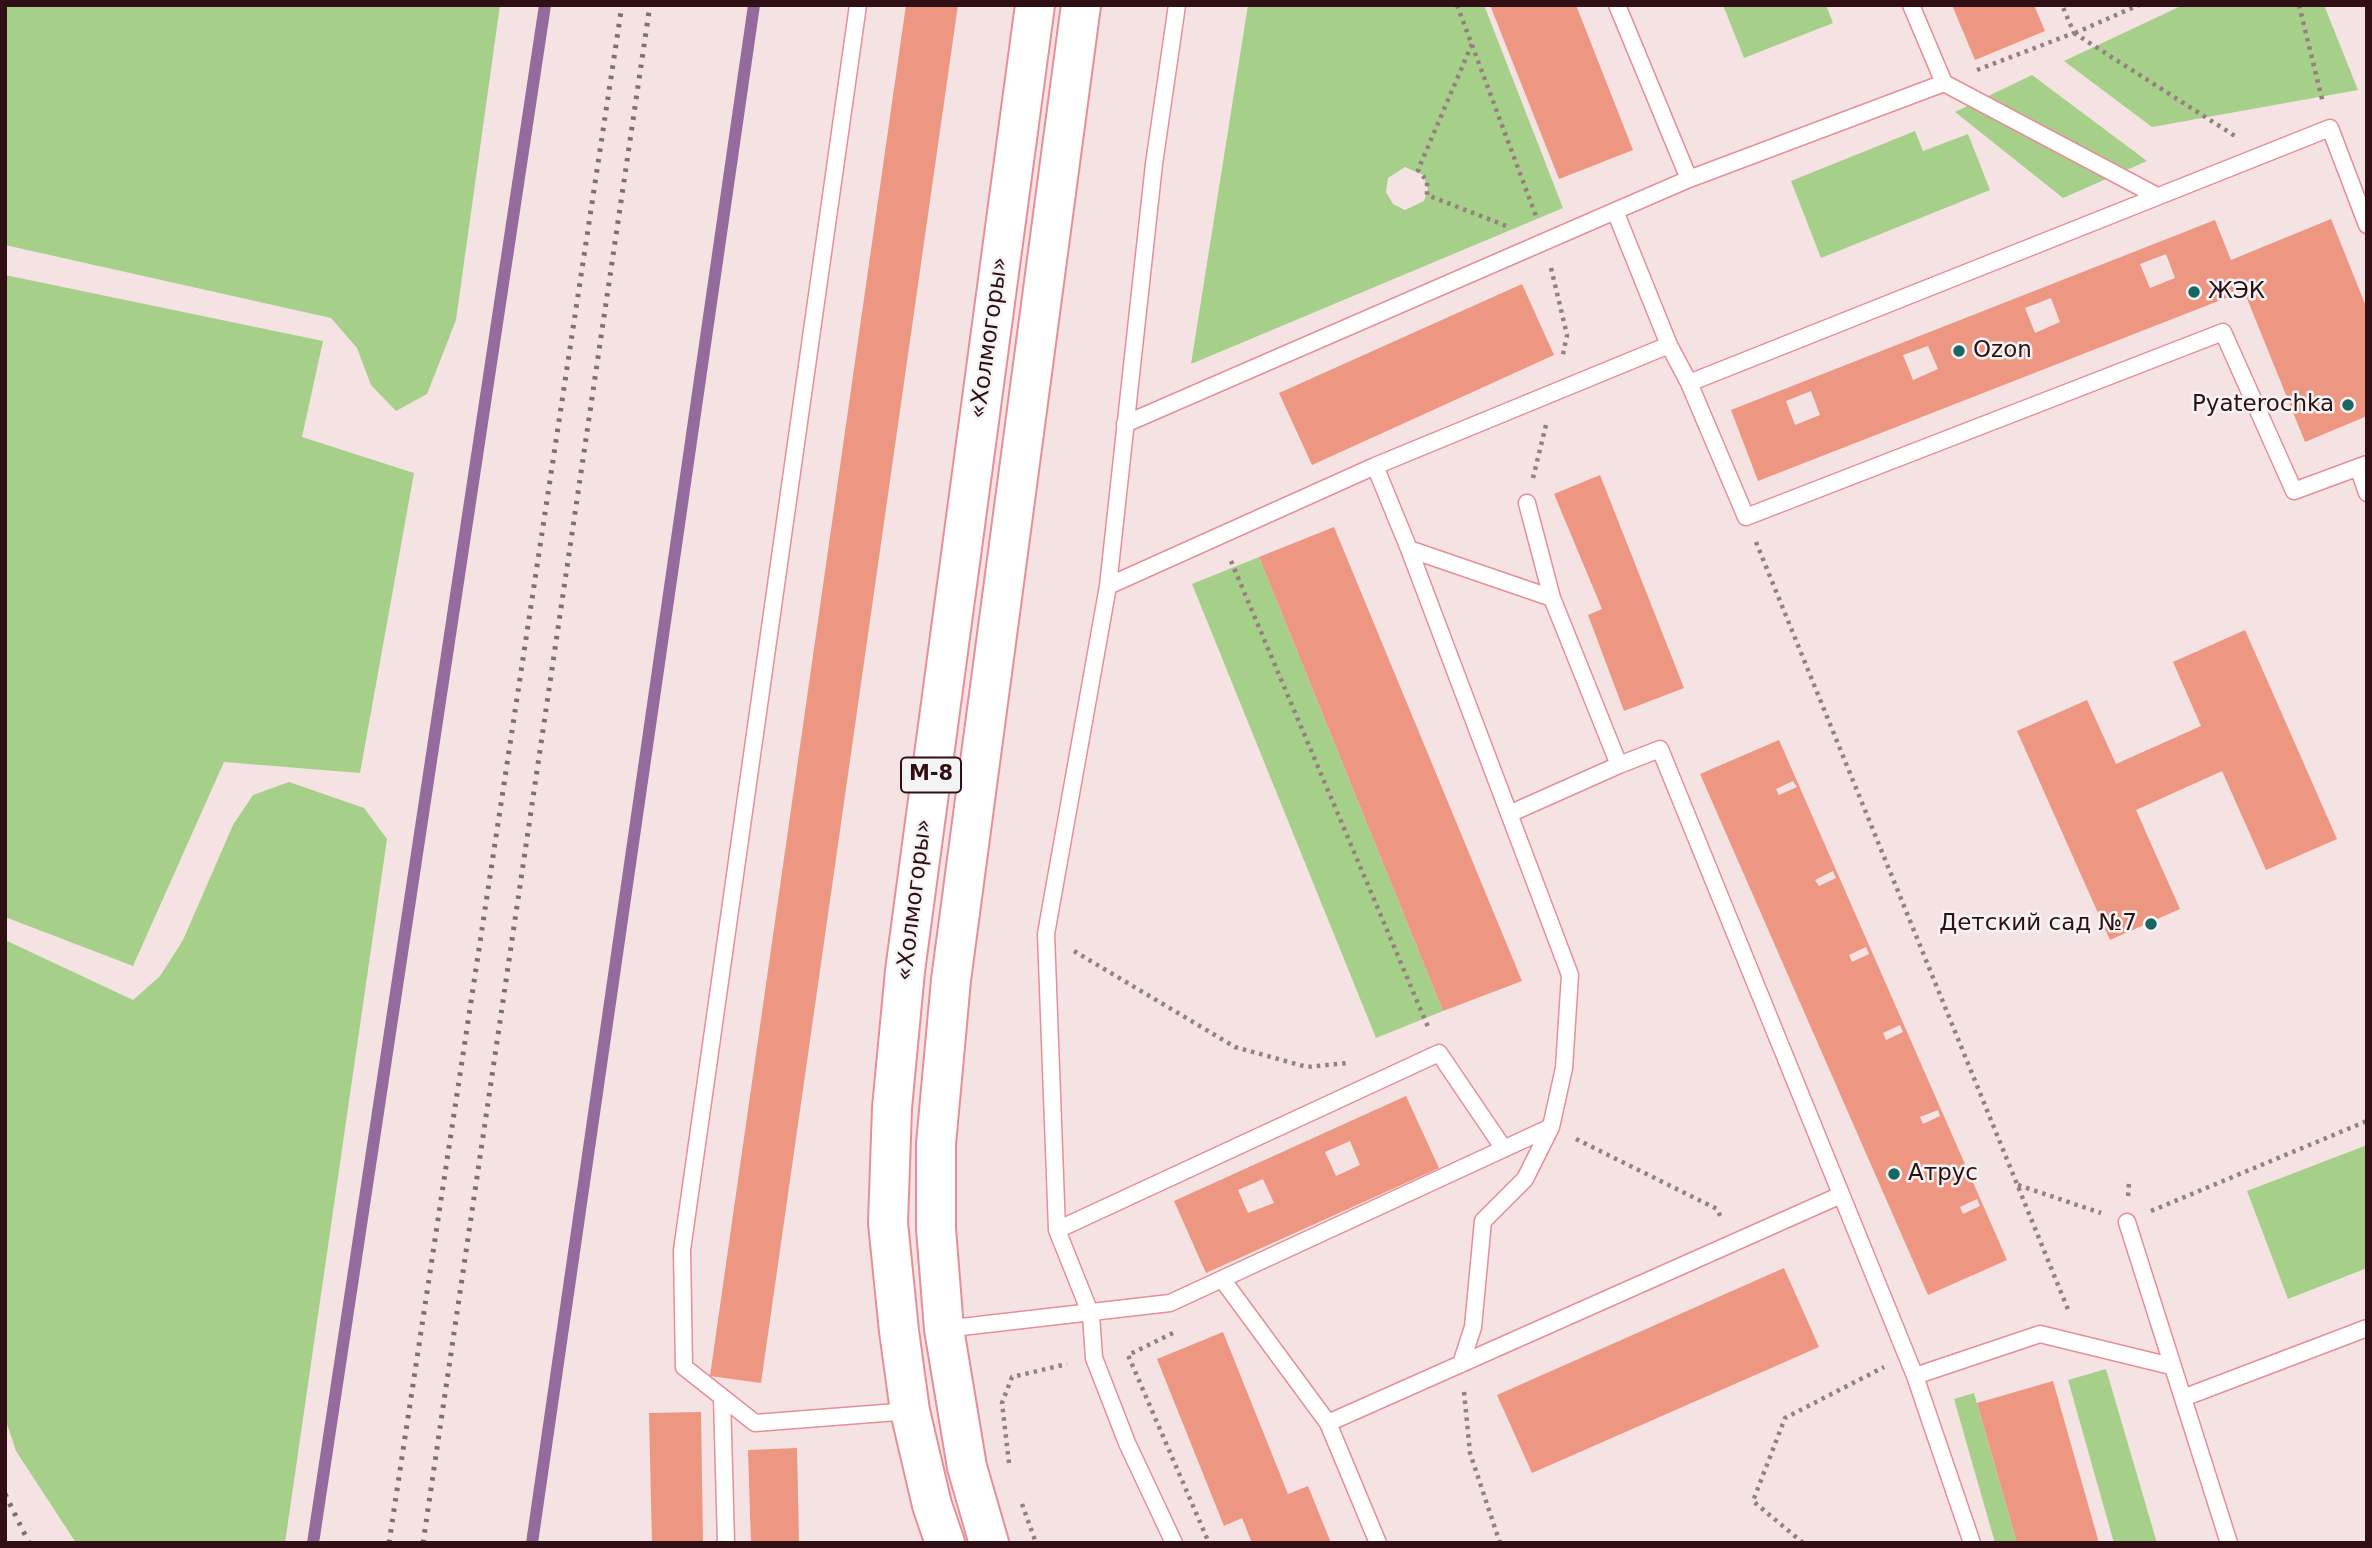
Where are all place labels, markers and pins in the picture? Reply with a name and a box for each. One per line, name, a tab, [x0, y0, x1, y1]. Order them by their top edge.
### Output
place label: ЖЭК	[2208, 278, 2265, 306]
marker: ЖЭК	[2186, 284, 2202, 300]
place label: Ozon	[1973, 337, 2032, 365]
marker: Ozon	[1951, 343, 1967, 359]
place label: Pyaterochka	[2192, 391, 2334, 419]
marker: Pyaterochka	[2340, 397, 2356, 413]
place label: Детский сад №7	[1939, 910, 2137, 938]
marker: Детский сад №7	[2143, 916, 2159, 932]
place label: Атрус	[1908, 1160, 1978, 1188]
marker: Атрус	[1886, 1166, 1902, 1182]

